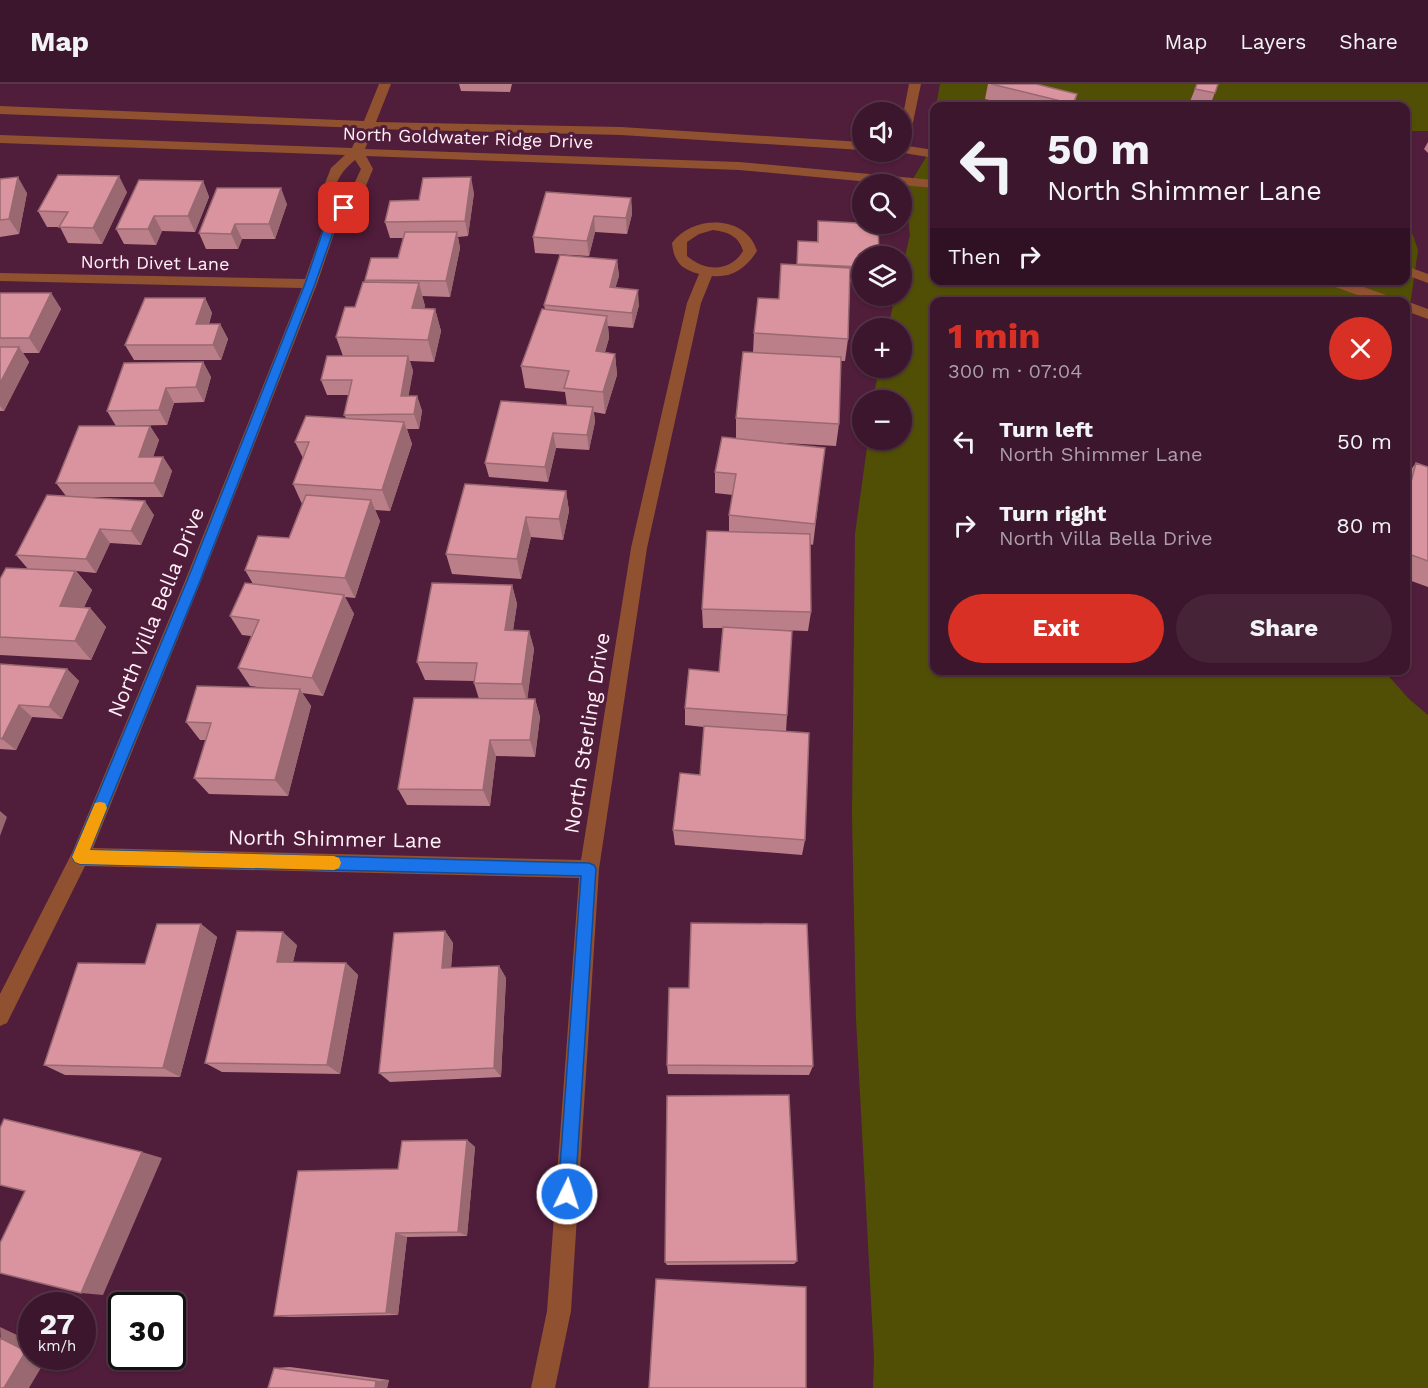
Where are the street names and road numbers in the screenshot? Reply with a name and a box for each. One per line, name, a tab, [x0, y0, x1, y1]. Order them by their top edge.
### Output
street label: North Goldwater Ridge Drive	[342, 123, 594, 152]
street label: North Divet Lane	[80, 251, 230, 274]
street label: North Villa Bella Drive	[102, 503, 209, 720]
street label: North Sterling Drive	[558, 631, 615, 835]
street label: North Shimmer Lane	[228, 824, 442, 853]

